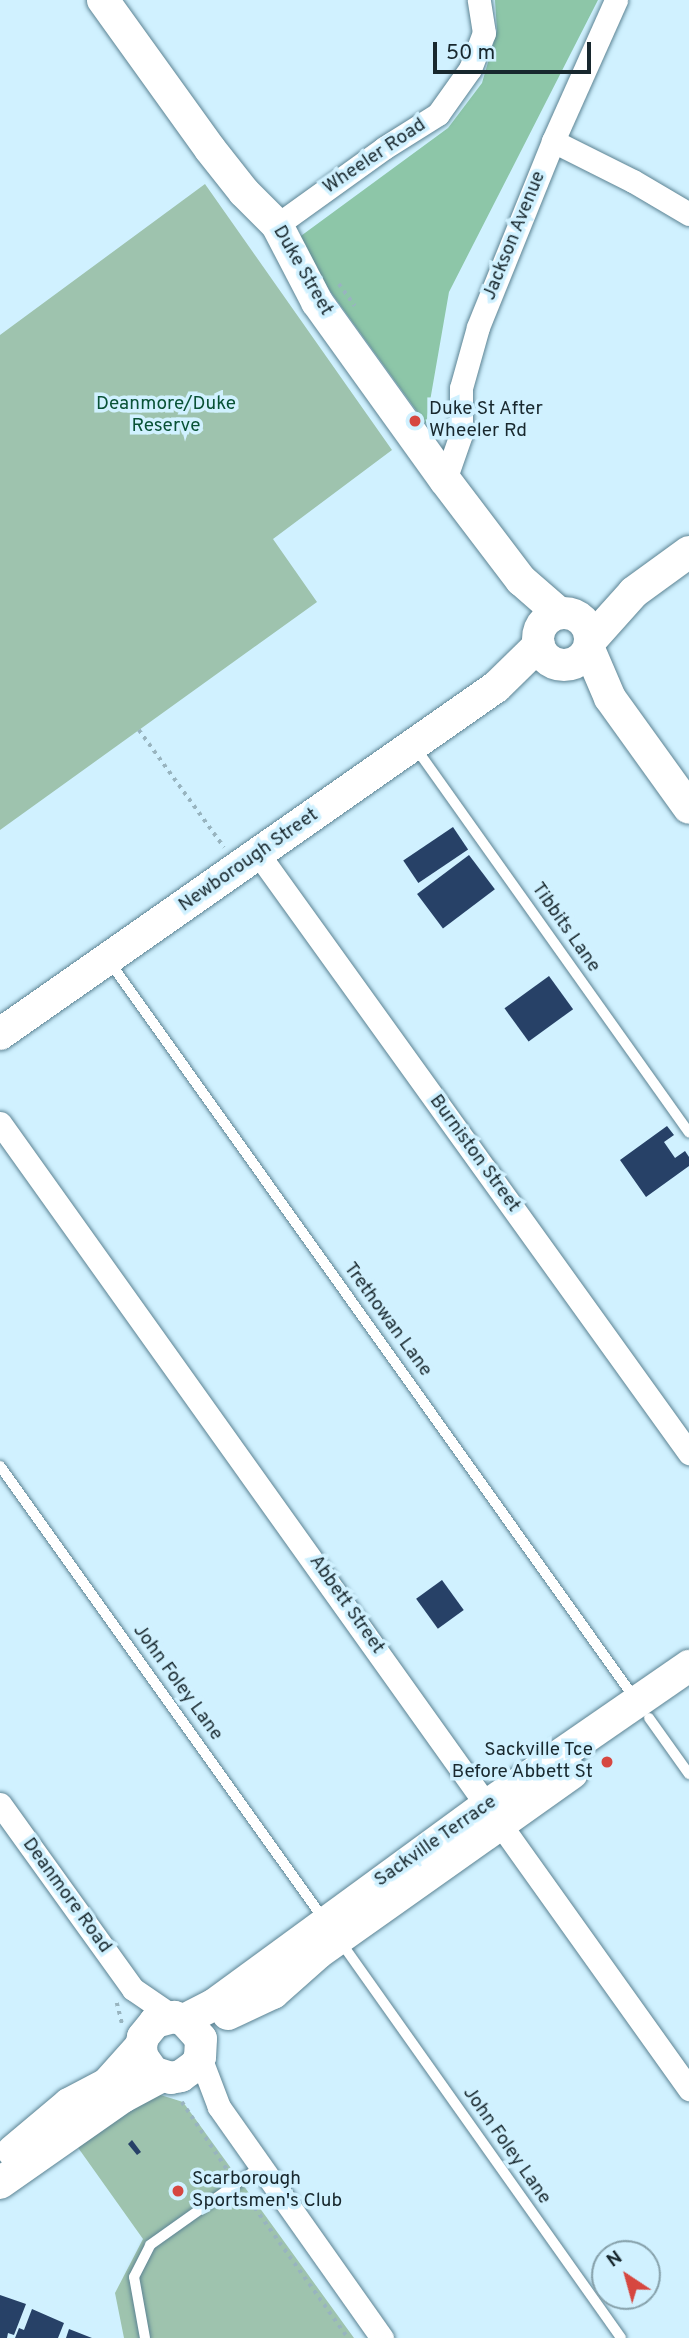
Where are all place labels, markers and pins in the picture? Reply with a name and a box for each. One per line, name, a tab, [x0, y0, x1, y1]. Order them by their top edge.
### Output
place label: Duke St After Wheeler Rd	[429, 399, 544, 443]
marker: Duke St After Wheeler Rd	[407, 413, 423, 429]
place label: Sackville Tce Before Abbett St	[451, 1740, 593, 1784]
marker: Sackville Tce Before Abbett St	[599, 1754, 615, 1770]
place label: Scarborough Sportsmen's Club	[192, 2169, 342, 2213]
marker: Scarborough Sportsmen's Club	[170, 2183, 186, 2199]

